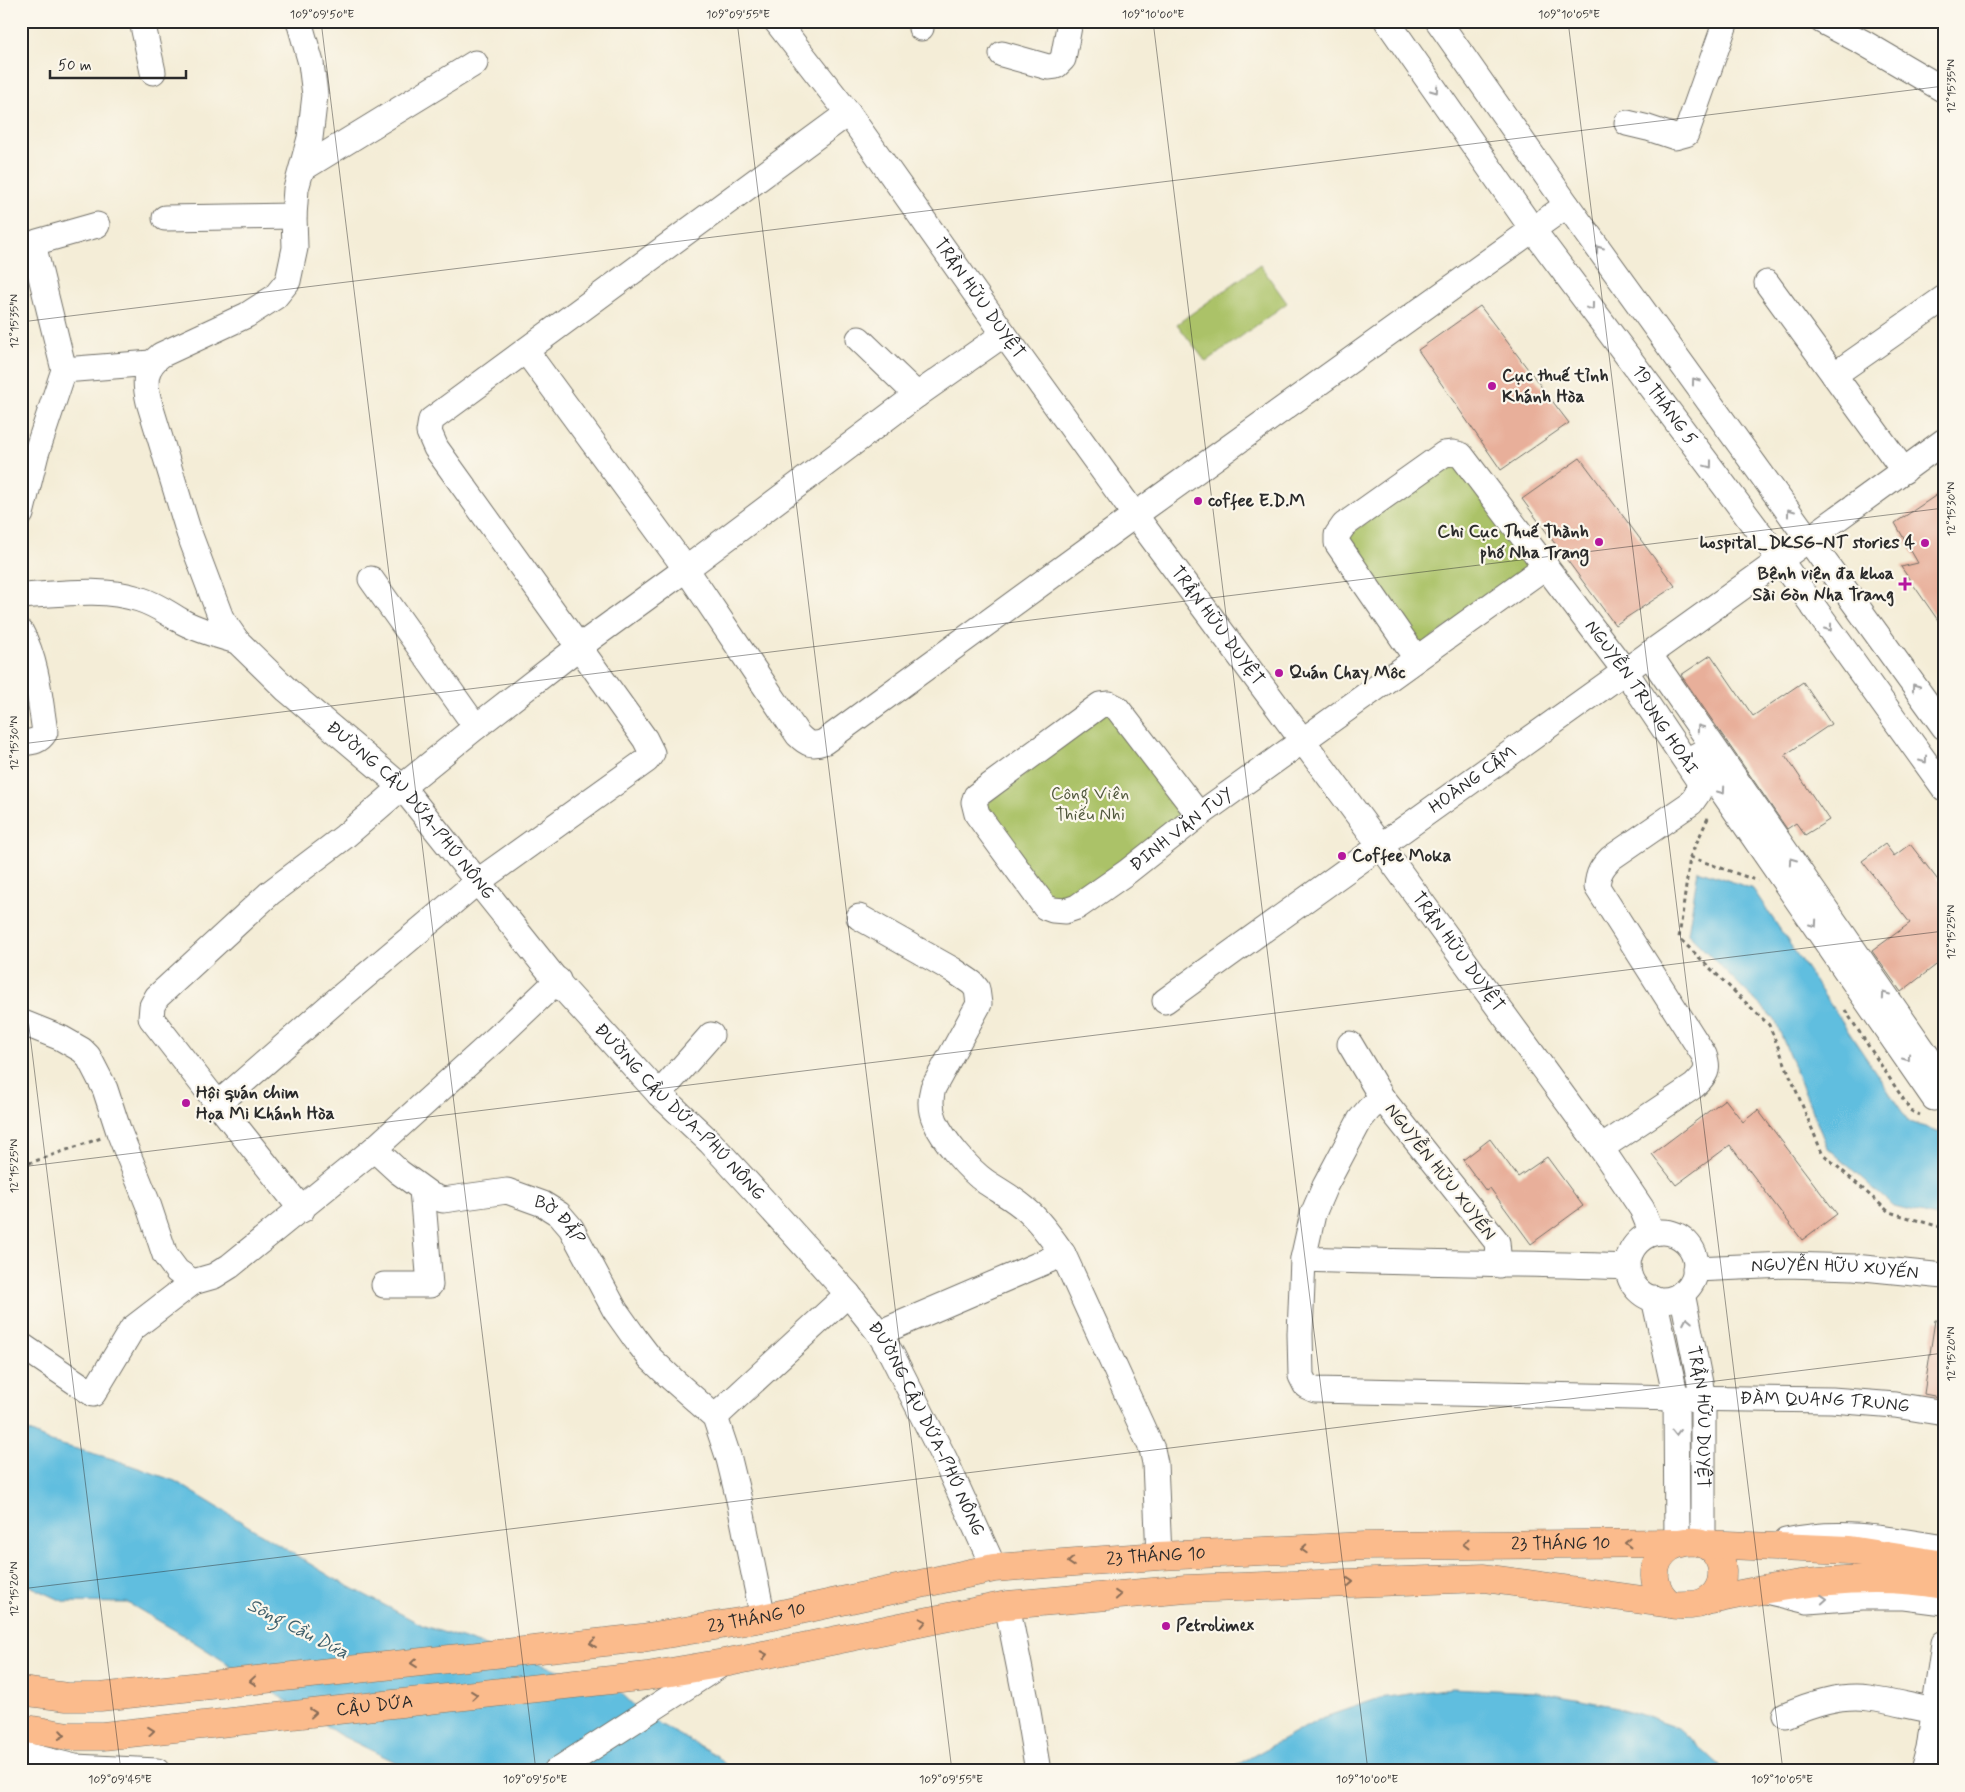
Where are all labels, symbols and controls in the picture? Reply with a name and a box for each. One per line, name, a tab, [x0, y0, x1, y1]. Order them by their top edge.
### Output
text: 109°09'50"E	[290, 7, 354, 23]
text: 109°09'55"E	[706, 7, 770, 23]
text: 109°10'00"E	[1122, 7, 1184, 23]
text: 109°10'05"E	[1538, 7, 1600, 23]
scale bar	[50, 48, 186, 80]
text: 50 m	[58, 56, 92, 76]
text: 12°15'35"N	[1944, 59, 1960, 113]
one-way arrow	[1429, 84, 1438, 94]
street label: TRẦN HỮU DUYỆT	[928, 233, 1030, 364]
one-way arrow	[1596, 245, 1605, 255]
text: 12°15'35"N	[7, 294, 23, 348]
one-way arrow	[1585, 301, 1594, 311]
street label: 19 THÁNG 5	[1626, 360, 1702, 451]
place label: Cục thuế tỉnh Khánh Hòa	[1502, 364, 1609, 409]
one-way arrow	[1692, 377, 1701, 387]
marker: Cục thuế tỉnh Khánh Hòa	[1486, 380, 1498, 392]
one-way arrow	[1704, 459, 1712, 468]
text: 12°15'30"N	[1944, 482, 1960, 536]
place label: coffee E.D.M	[1208, 489, 1305, 513]
marker: coffee E.D.M	[1192, 495, 1204, 507]
one-way arrow	[1787, 508, 1796, 518]
place label: Chi Cục Thuế Thành phố Nha Trang	[1437, 520, 1589, 567]
place label: hospital_DKSG-NT stories 4	[1700, 531, 1916, 555]
marker: Chi Cục Thuế Thành phố Nha Trang	[1593, 536, 1605, 548]
marker: hospital_DKSG-NT stories 4	[1919, 537, 1931, 549]
street label: TRẦN HỮU DUYỆT	[1165, 561, 1270, 691]
place label: Bệnh viện đa khoa Sài Gòn Nha Trang	[1753, 562, 1894, 607]
marker: Bệnh viện đa khoa Sài Gòn Nha Trang	[1898, 577, 1912, 591]
street label: NGUYỄN TRUNG HOÀI	[1579, 616, 1703, 780]
one-way arrow	[1823, 622, 1832, 632]
place label: Quán Chay Môc	[1289, 661, 1406, 685]
marker: Quán Chay Môc	[1273, 667, 1285, 679]
one-way arrow	[1912, 683, 1921, 693]
text: 12°15'30"N	[7, 716, 23, 770]
street label: ĐƯỜNG CẦU DỨA-PHÚ NÔNG	[321, 716, 500, 905]
one-way arrow	[1697, 724, 1706, 734]
street label: HOÀNG CẦM	[1424, 740, 1522, 819]
one-way arrow	[1918, 754, 1927, 764]
park label: Công Viên Thiếu Nhi	[1051, 782, 1129, 827]
street label: ĐINH VĂN TUY	[1125, 782, 1238, 877]
one-way arrow	[1716, 785, 1725, 794]
place label: Coffee Moka	[1352, 844, 1451, 868]
marker: Coffee Moka	[1336, 850, 1348, 862]
one-way arrow	[1789, 858, 1798, 867]
street label: TRẦN HỮU DUYỆT	[1406, 887, 1510, 1017]
text: 12°15'25"N	[1944, 905, 1960, 959]
one-way arrow	[1808, 919, 1817, 928]
one-way arrow	[1882, 991, 1891, 1001]
street label: ĐƯỜNG CẦU DỨA-PHÚ NÔNG	[589, 1018, 770, 1206]
one-way arrow	[1900, 1053, 1910, 1062]
place label: Hội quán chim Họa Mi Khánh Hòa	[196, 1081, 335, 1126]
marker: Hội quán chim Họa Mi Khánh Hòa	[180, 1097, 192, 1109]
street label: NGUYỄN HỮU XUYẾN	[1379, 1098, 1501, 1246]
text: 12°15'25"N	[7, 1139, 23, 1193]
street label: BỜ ĐẮP	[531, 1190, 590, 1249]
street label: NGUYỄN HỮU XUYẾN	[1750, 1253, 1920, 1285]
street label: ĐƯỜNG CẦU DỨA-PHÚ NÔNG	[862, 1316, 990, 1540]
one-way arrow	[1683, 1317, 1693, 1326]
text: 12°15'20"N	[1944, 1326, 1960, 1382]
street label: TRẦN HỮU DUYỆT	[1681, 1344, 1715, 1489]
street label: ĐÀM QUANG TRUNG	[1740, 1387, 1911, 1419]
one-way arrow	[1671, 1429, 1681, 1437]
street label: 23 THÁNG 10	[1511, 1532, 1611, 1557]
one-way arrow	[1624, 1538, 1632, 1548]
one-way arrow	[1462, 1539, 1470, 1549]
street label: 23 THÁNG 10	[1105, 1542, 1206, 1572]
one-way arrow	[1299, 1543, 1307, 1554]
one-way arrow	[1067, 1557, 1075, 1568]
text: 12°15'20"N	[7, 1561, 23, 1617]
one-way arrow	[1347, 1577, 1355, 1587]
one-way arrow	[1115, 1590, 1123, 1601]
water label: Sông Cầu Dứa	[242, 1593, 353, 1667]
one-way arrow	[1820, 1594, 1828, 1605]
street label: 23 THÁNG 10	[706, 1597, 808, 1639]
place label: Petrolimex	[1176, 1614, 1255, 1638]
one-way arrow	[919, 1618, 927, 1628]
marker: Petrolimex	[1160, 1620, 1172, 1632]
one-way arrow	[589, 1637, 597, 1648]
one-way arrow	[759, 1650, 768, 1660]
one-way arrow	[410, 1657, 418, 1668]
one-way arrow	[249, 1675, 257, 1686]
street label: CẦU DỨA	[335, 1690, 415, 1722]
one-way arrow	[470, 1690, 478, 1701]
one-way arrow	[309, 1708, 317, 1719]
one-way arrow	[147, 1726, 155, 1737]
one-way arrow	[57, 1729, 66, 1739]
text: 109°09'45"E	[88, 1772, 152, 1788]
text: 109°09'50"E	[503, 1772, 567, 1788]
text: 109°09'55"E	[919, 1772, 983, 1788]
text: 109°10'00"E	[1336, 1772, 1398, 1788]
text: 109°10'05"E	[1751, 1772, 1813, 1788]

